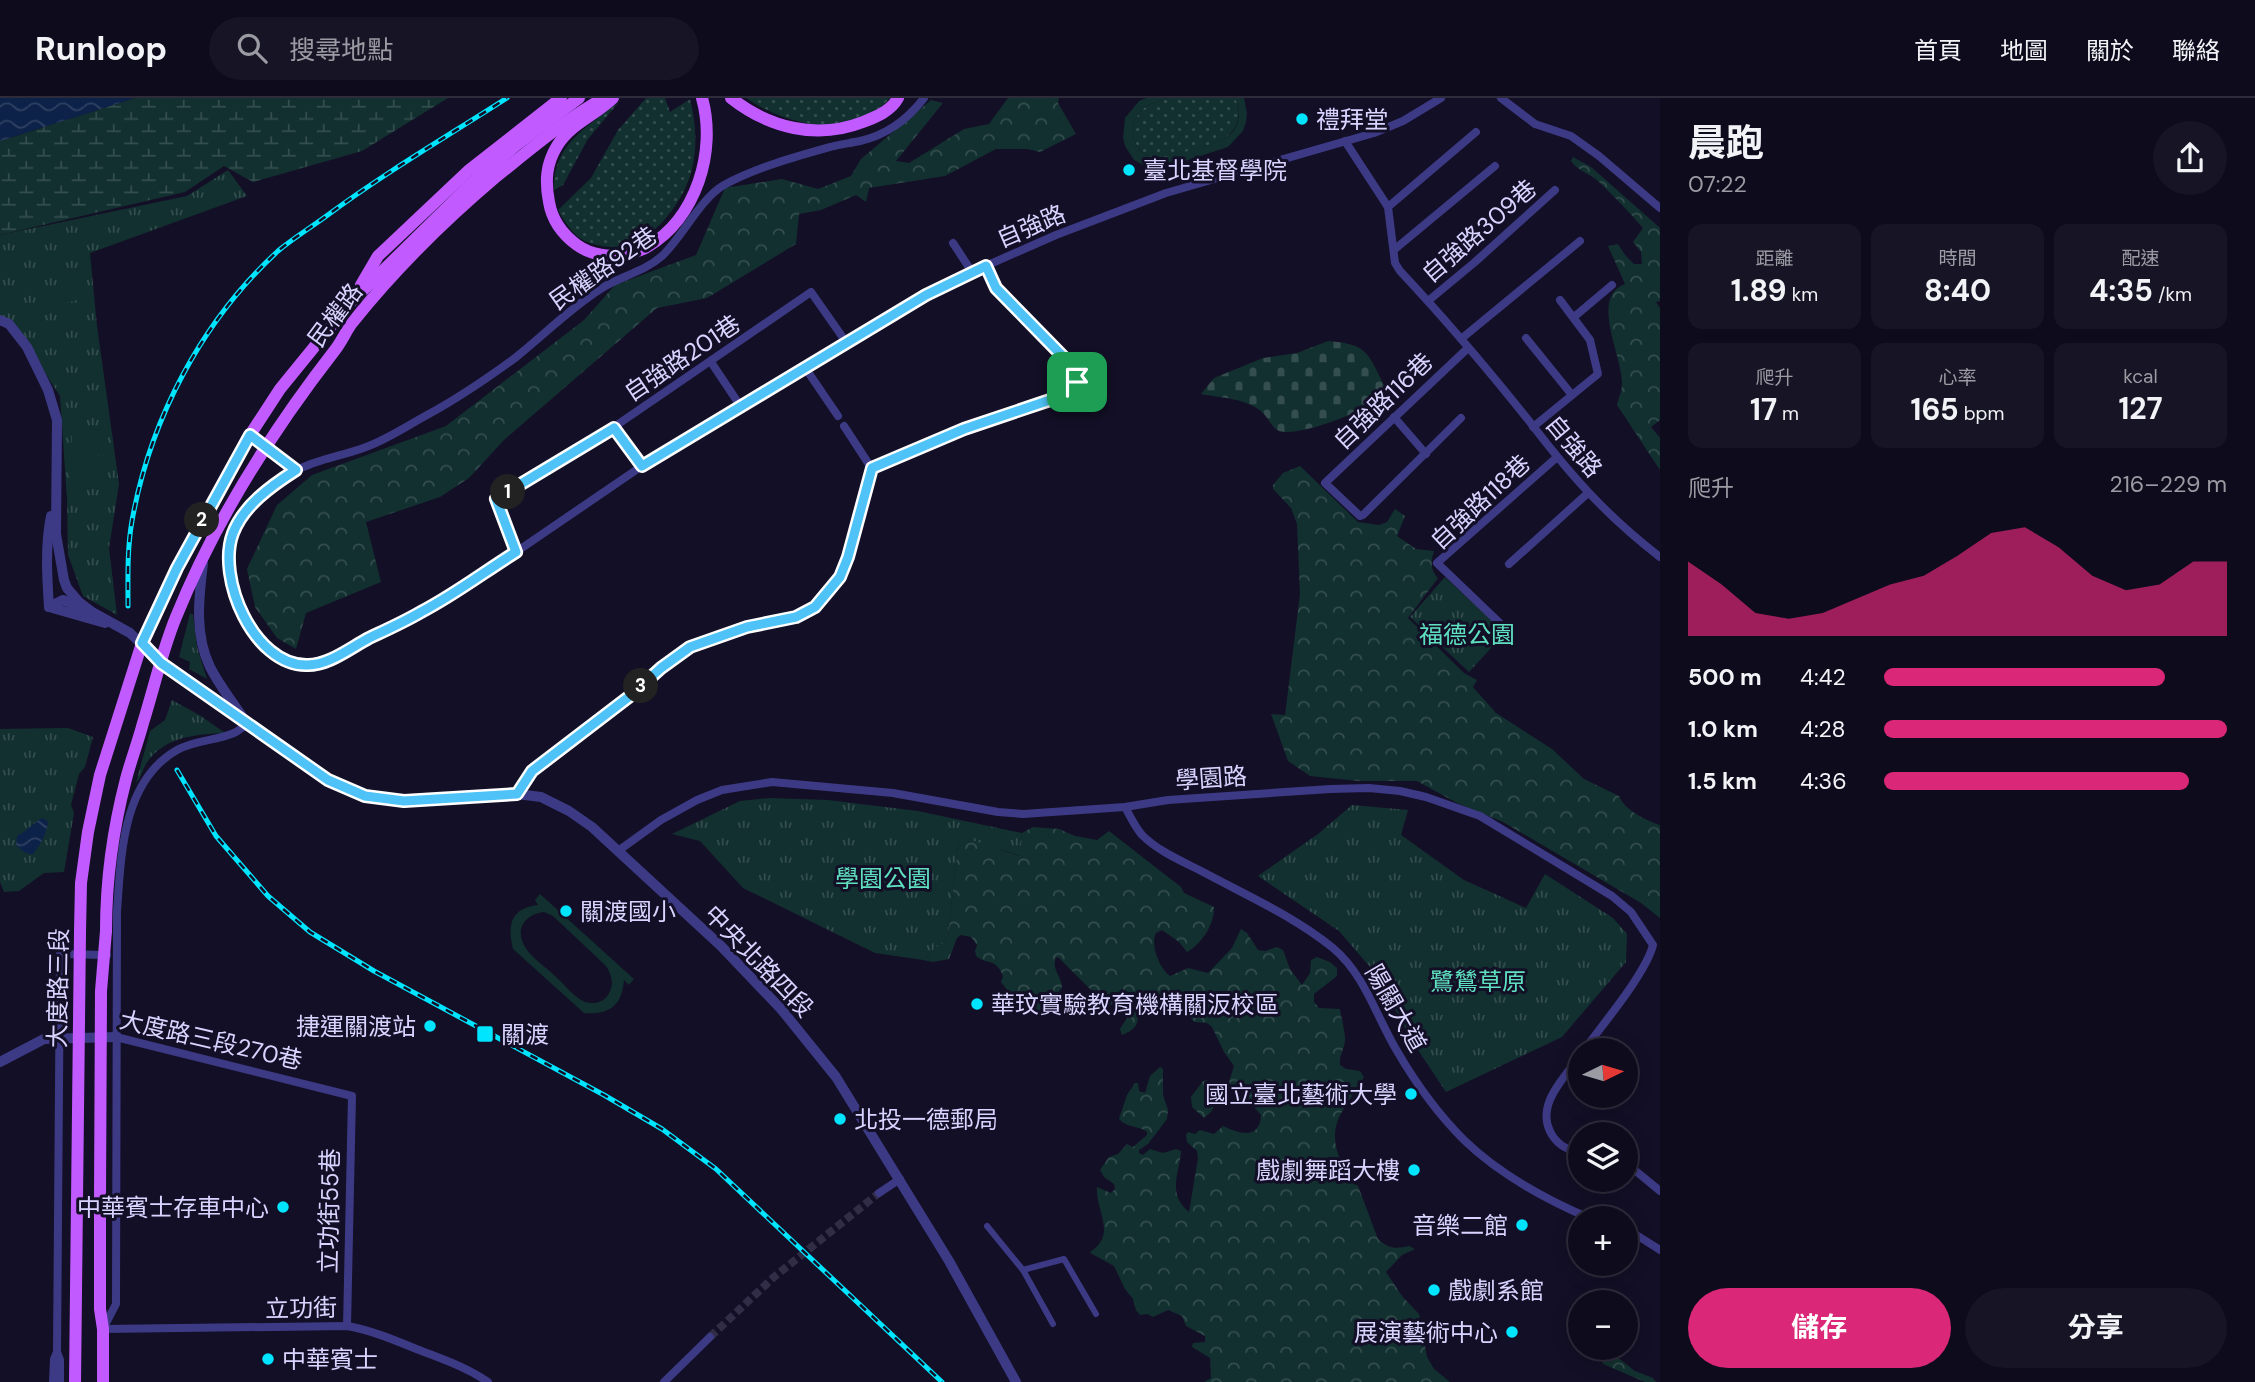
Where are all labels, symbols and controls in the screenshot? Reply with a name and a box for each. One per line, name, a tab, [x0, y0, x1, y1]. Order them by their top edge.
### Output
search box	[209, 17, 699, 80]
text: Runloop	[35, 27, 167, 70]
icon: search	[233, 29, 271, 67]
text: 搜尋地點	[289, 33, 393, 67]
text: 首頁	[1914, 35, 1962, 66]
text: 地圖	[2000, 35, 2048, 66]
text: 關於	[2086, 35, 2134, 66]
text: 聯絡	[2172, 35, 2220, 66]
place label: 禮拜堂	[1316, 104, 1388, 135]
marker: 禮拜堂	[1294, 111, 1310, 127]
text: 晨跑	[1688, 118, 1764, 168]
button: share	[2153, 121, 2227, 195]
place label: 臺北基督學院	[1143, 155, 1287, 186]
marker: 臺北基督學院	[1121, 162, 1137, 178]
text: 07:22	[1688, 169, 1747, 199]
street label: 自強路309巷	[1415, 173, 1543, 289]
street label: 自強路	[992, 198, 1070, 254]
street label: 民權路92巷	[543, 220, 663, 316]
text: 距離	[1755, 246, 1794, 271]
text: 時間	[1938, 246, 1977, 271]
text: 配速	[2121, 246, 2160, 271]
text: 1.89	[1731, 271, 1787, 310]
text: 8:40	[1924, 271, 1991, 310]
text: 4:35	[2089, 271, 2153, 310]
street label: 民權路	[301, 277, 369, 353]
text: km	[1787, 282, 1818, 307]
text: /km	[2153, 282, 2192, 307]
street label: 自強路201巷	[618, 308, 746, 408]
street label: 自強路116巷	[1327, 346, 1439, 456]
pin	[1047, 352, 1107, 412]
icon: arrive	[1058, 363, 1096, 401]
text: kcal	[2123, 364, 2158, 389]
text: 爬升	[1755, 365, 1794, 390]
text: 心率	[1938, 365, 1977, 390]
text: 127	[2118, 389, 2163, 428]
text: 17	[1750, 390, 1777, 429]
text: 165	[1911, 390, 1959, 429]
text: m	[1777, 401, 1799, 426]
text: bpm	[1959, 401, 2004, 426]
street label: 自強路	[1539, 408, 1609, 484]
street label: 自強路118巷	[1424, 448, 1536, 556]
text: 216–229 m	[2109, 469, 2227, 499]
text: 爬升	[1688, 473, 1734, 503]
pin: 1	[490, 474, 526, 510]
text: 1	[504, 479, 511, 504]
pin: 2	[184, 502, 220, 538]
text: 2	[196, 507, 207, 532]
park label: 福德公園	[1419, 619, 1515, 650]
text: 500 m	[1688, 662, 1762, 692]
text: 4:42	[1800, 662, 1846, 692]
pin: 3	[624, 668, 658, 704]
text: 3	[635, 673, 646, 698]
text: 1.0 km	[1688, 714, 1758, 744]
text: 4:28	[1800, 714, 1845, 744]
street label: 學園路	[1174, 760, 1248, 796]
text: 1.5 km	[1688, 766, 1757, 796]
text: 4:36	[1800, 766, 1847, 796]
park label: 學園公園	[835, 863, 931, 894]
place label: 關渡國小	[580, 896, 676, 927]
street label: 中央北路四段	[698, 898, 820, 1024]
marker: 關渡國小	[558, 903, 574, 919]
street label: 大度路三段	[41, 928, 75, 1048]
street label: 陽關大道	[1359, 959, 1433, 1057]
park label: 鷺鷥草原	[1430, 966, 1526, 997]
place label: 華玟實驗教育機構關汳校區	[991, 989, 1279, 1020]
marker: 華玟實驗教育機構關汳校區	[969, 996, 985, 1012]
street label: 大度路三段270巷	[117, 1004, 305, 1076]
place label: 捷運關渡站	[296, 1011, 416, 1042]
marker: 捷運關渡站	[422, 1018, 438, 1034]
place label: 關渡	[501, 1019, 549, 1050]
marker: 關渡	[475, 1024, 495, 1044]
north arrow	[1568, 1038, 1638, 1108]
map controls	[1568, 1038, 1638, 1360]
place label: 國立臺北藝術大學	[1205, 1079, 1397, 1110]
marker: 國立臺北藝術大學	[1403, 1086, 1419, 1102]
place label: 北投一德郵局	[854, 1104, 998, 1135]
marker: 北投一德郵局	[832, 1111, 848, 1127]
button: layers	[1568, 1122, 1638, 1192]
street label: 立功街55巷	[312, 1148, 346, 1274]
place label: 戲劇舞蹈大樓	[1256, 1155, 1400, 1186]
marker: 戲劇舞蹈大樓	[1406, 1162, 1422, 1178]
place label: 中華賓士存車中心	[77, 1192, 269, 1223]
marker: 中華賓士存車中心	[275, 1199, 291, 1215]
button: +	[1568, 1206, 1638, 1276]
place label: 音樂二館	[1412, 1210, 1508, 1241]
marker: 音樂二館	[1514, 1217, 1530, 1233]
place label: 戲劇系館	[1448, 1275, 1544, 1306]
marker: 戲劇系館	[1426, 1282, 1442, 1298]
button: 儲存	[1688, 1288, 1951, 1368]
button: 分享	[1965, 1288, 2227, 1368]
button: −	[1568, 1290, 1638, 1360]
street label: 立功街	[265, 1292, 337, 1324]
place label: 展演藝術中心	[1354, 1317, 1498, 1348]
marker: 展演藝術中心	[1504, 1324, 1520, 1340]
place label: 中華賓士	[282, 1344, 378, 1375]
marker: 中華賓士	[260, 1351, 276, 1367]

